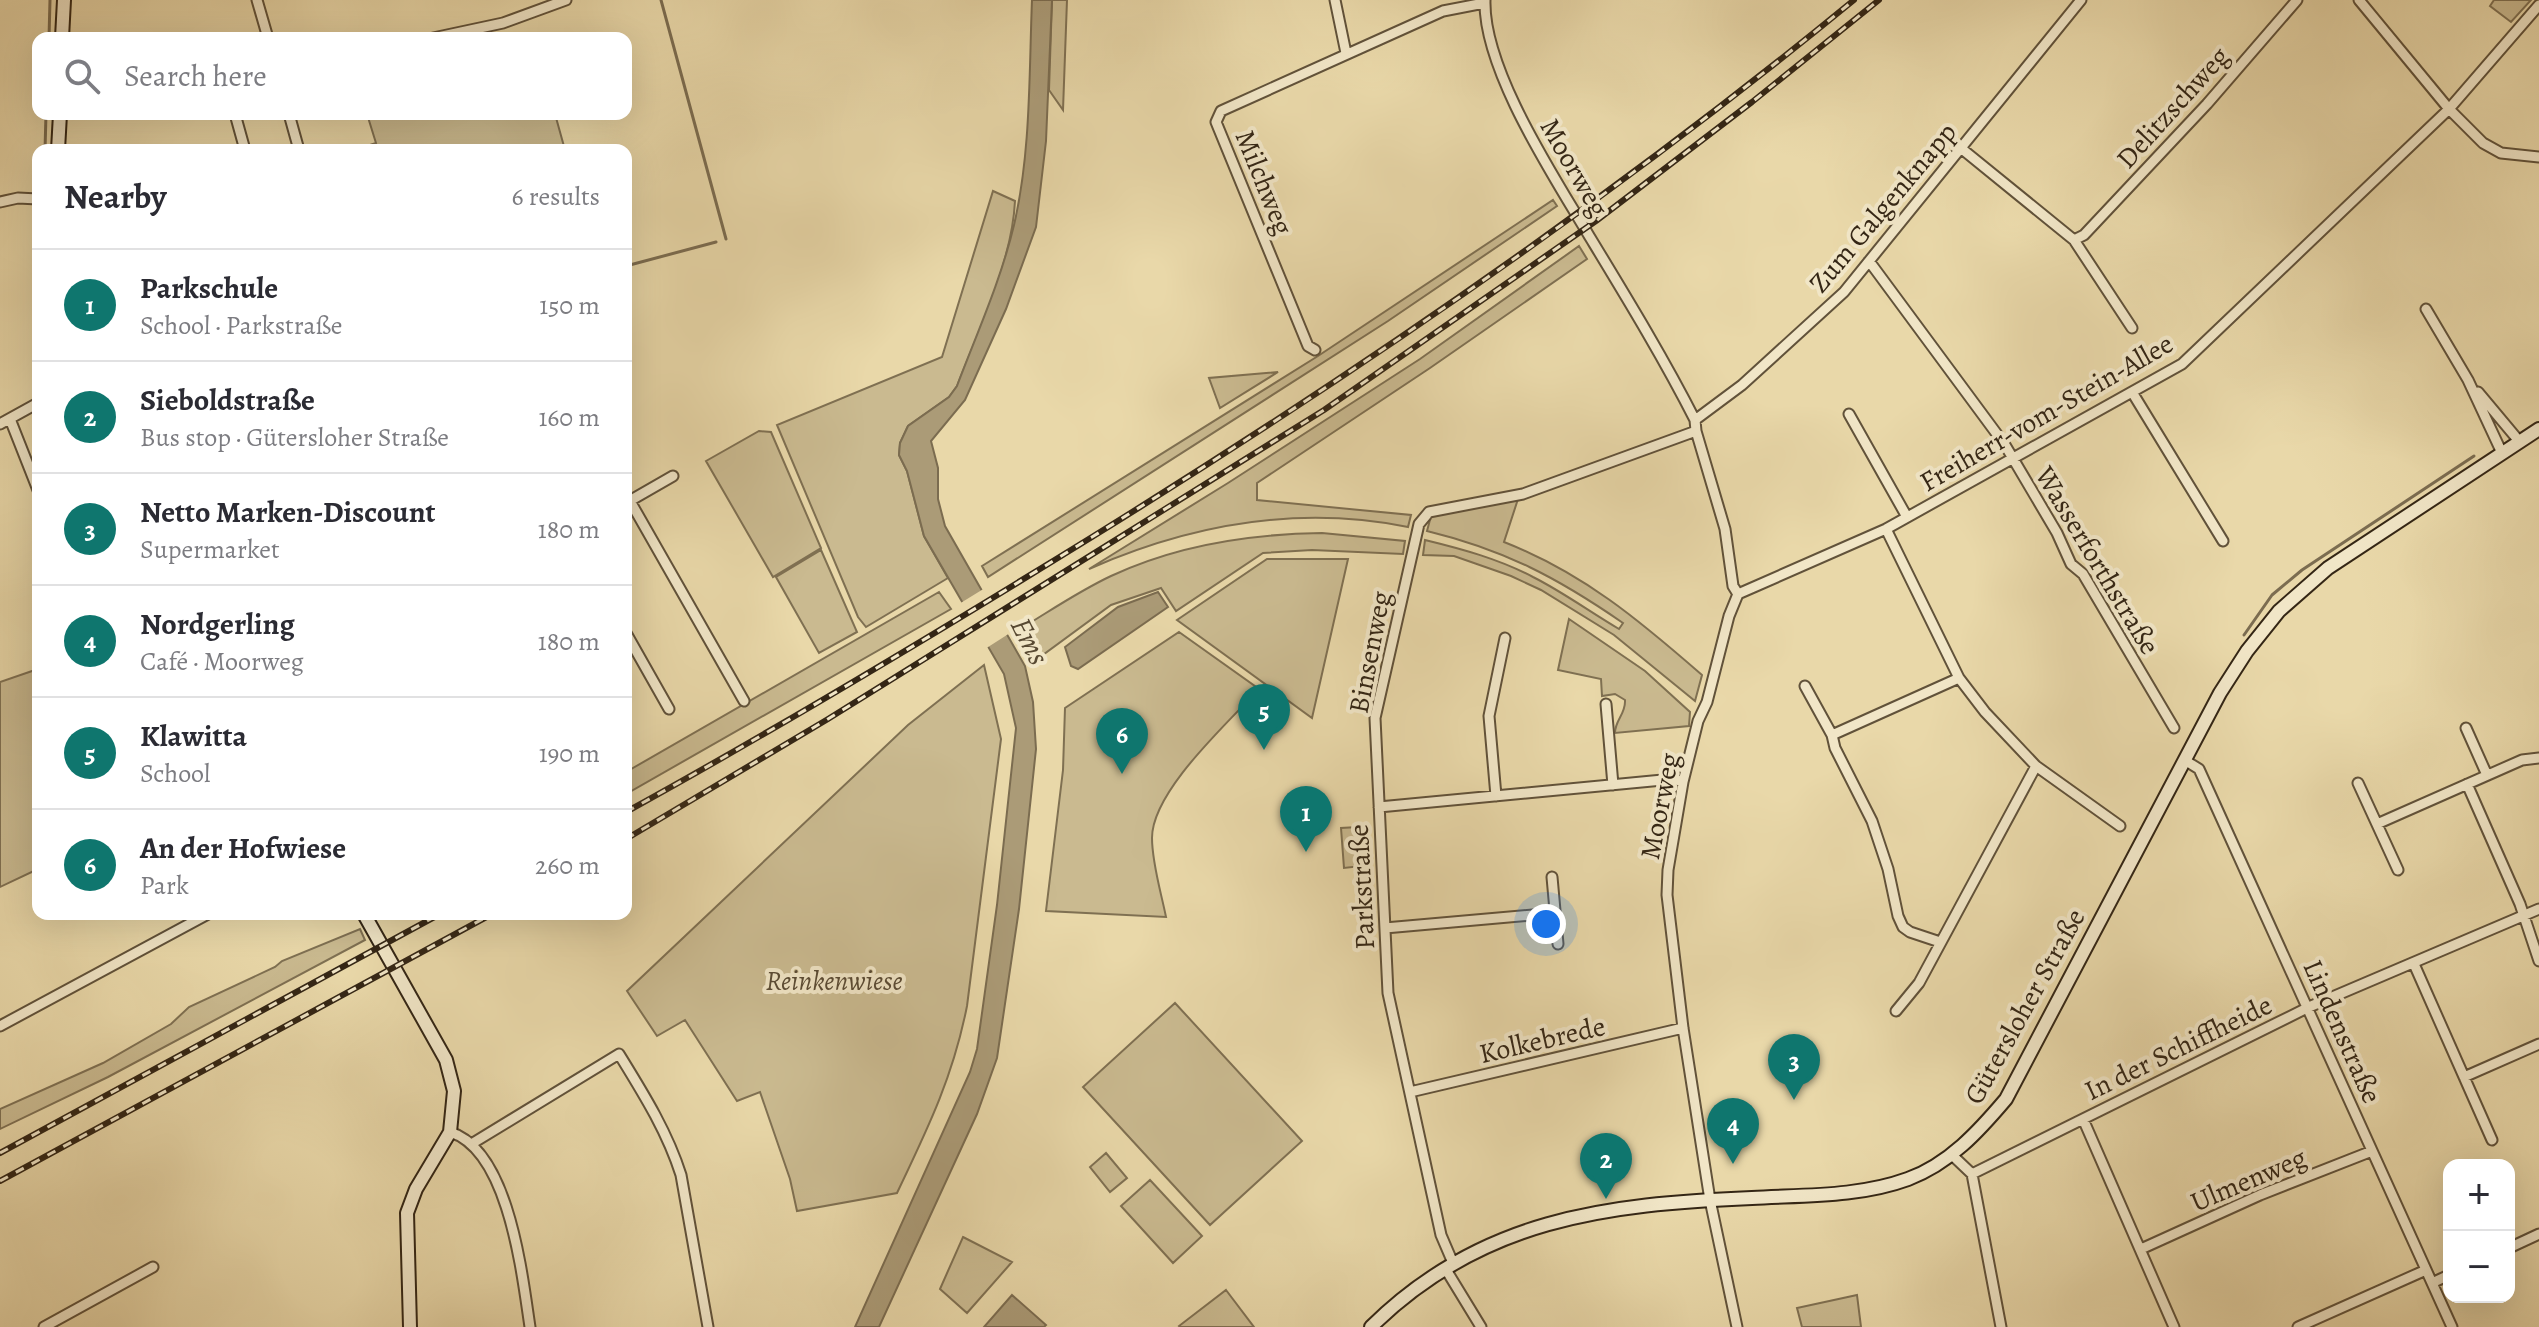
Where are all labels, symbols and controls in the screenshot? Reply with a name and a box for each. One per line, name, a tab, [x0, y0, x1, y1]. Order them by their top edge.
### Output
search box	[32, 32, 632, 120]
street label: Delitzschweg	[2108, 38, 2238, 177]
icon: search	[60, 54, 104, 98]
text: Search here	[124, 56, 267, 96]
street label: Moorweg	[1531, 111, 1618, 224]
street label: Zum Galgenknapp	[1800, 114, 1965, 301]
street label: Milchweg	[1226, 124, 1302, 241]
text: Nearby	[64, 173, 167, 220]
text: 6 results	[512, 179, 600, 214]
text: Parkschule	[140, 268, 278, 308]
text: 1	[85, 288, 95, 323]
text: 150 m	[539, 288, 600, 323]
text: School · Parkstraße	[140, 308, 343, 343]
street label: Freiherr-vom-Stein-Allee	[1913, 325, 2180, 501]
text: Sieboldstraße	[140, 380, 315, 420]
text: 2	[84, 400, 96, 435]
text: 160 m	[538, 400, 600, 435]
text: Bus stop · Gütersloher Straße	[140, 420, 449, 455]
street label: Wasserforthstraße	[2025, 458, 2168, 662]
text: Netto Marken-Discount	[140, 492, 436, 532]
text: 3	[84, 512, 96, 547]
text: 180 m	[538, 512, 600, 547]
text: Supermarket	[140, 532, 280, 567]
street label: Binsenweg	[1340, 588, 1400, 717]
text: Nordgerling	[140, 604, 295, 644]
water label: Ems	[1001, 610, 1059, 672]
text: 4	[84, 624, 96, 659]
text: 180 m	[538, 624, 600, 659]
text: Café · Moorweg	[140, 644, 304, 679]
pin: 5	[1238, 684, 1290, 750]
pin: 6	[1096, 708, 1148, 774]
text: Klawitta	[140, 716, 247, 756]
text: 5	[84, 736, 96, 771]
text: 190 m	[539, 736, 600, 771]
street label: Moorweg	[1631, 750, 1689, 863]
text: School	[140, 756, 210, 791]
pin: 1	[1280, 786, 1332, 852]
street label: Parkstraße	[1340, 823, 1384, 951]
text: An der Hofwiese	[140, 828, 346, 868]
text: 6	[84, 848, 96, 883]
text: 260 m	[535, 848, 600, 883]
text: Park	[140, 868, 189, 903]
street label: Gütersloher Straße	[1955, 902, 2094, 1111]
your location	[1526, 904, 1566, 944]
street label: Lindenstraße	[2294, 954, 2391, 1109]
park label: Reinkenwiese	[765, 962, 903, 1000]
street label: In der Schiffheide	[2078, 986, 2279, 1110]
street label: Kolkebrede	[1475, 1007, 1609, 1073]
pin: 3	[1768, 1034, 1820, 1100]
pin: 4	[1707, 1098, 1759, 1164]
pin: 2	[1580, 1133, 1632, 1199]
street label: Ulmenweg	[2185, 1139, 2312, 1221]
map controls	[2443, 1159, 2515, 1303]
button: +	[2443, 1159, 2515, 1231]
button: −	[2443, 1231, 2515, 1303]

